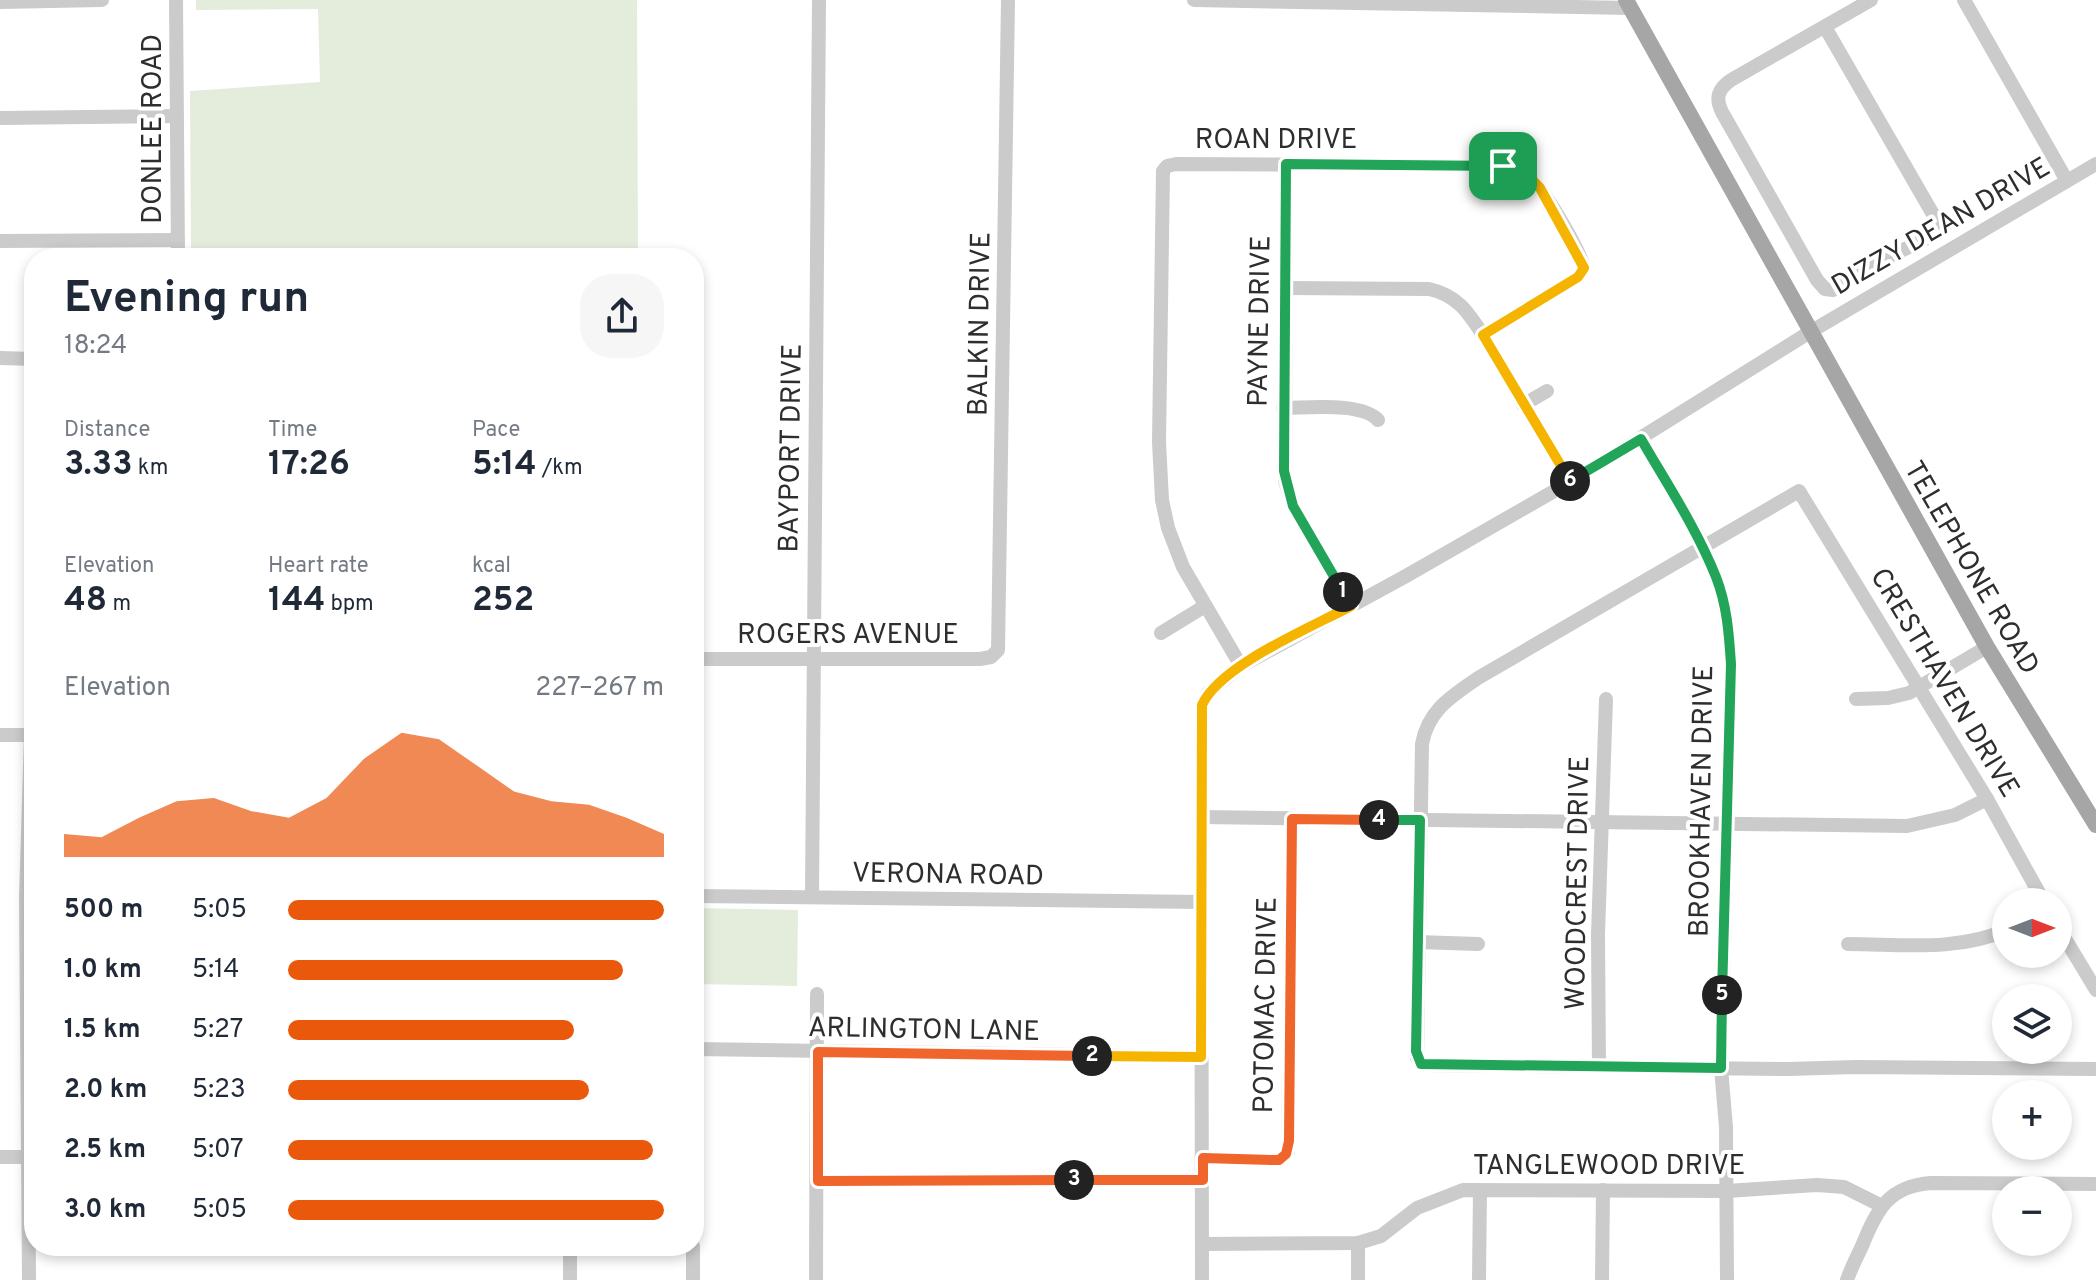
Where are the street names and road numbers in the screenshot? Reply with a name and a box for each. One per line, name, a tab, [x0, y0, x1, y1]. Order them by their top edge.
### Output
street label: DONLEE ROAD	[136, 34, 172, 224]
street label: ROAN DRIVE	[1195, 123, 1357, 159]
street label: DIZZY DEAN DRIVE	[1826, 150, 2057, 305]
street label: BALKIN DRIVE	[961, 232, 1001, 416]
street label: PAYNE DRIVE	[1242, 235, 1280, 407]
street label: BAYPORT DRIVE	[772, 343, 812, 553]
street label: TELEPHONE ROAD	[1895, 455, 2046, 682]
street label: CRESTHAVEN DRIVE	[1861, 562, 2026, 805]
street label: ROGERS AVENUE	[737, 618, 959, 654]
street label: BROOKHAVEN DRIVE	[1683, 665, 1723, 937]
street label: WOODCREST DRIVE	[1559, 756, 1599, 1010]
street label: VERONA ROAD	[851, 856, 1044, 896]
street label: POTOMAC DRIVE	[1247, 897, 1287, 1114]
street label: ARLINGTON LANE	[808, 1011, 1040, 1051]
street label: TANGLEWOOD DRIVE	[1473, 1149, 1745, 1185]

